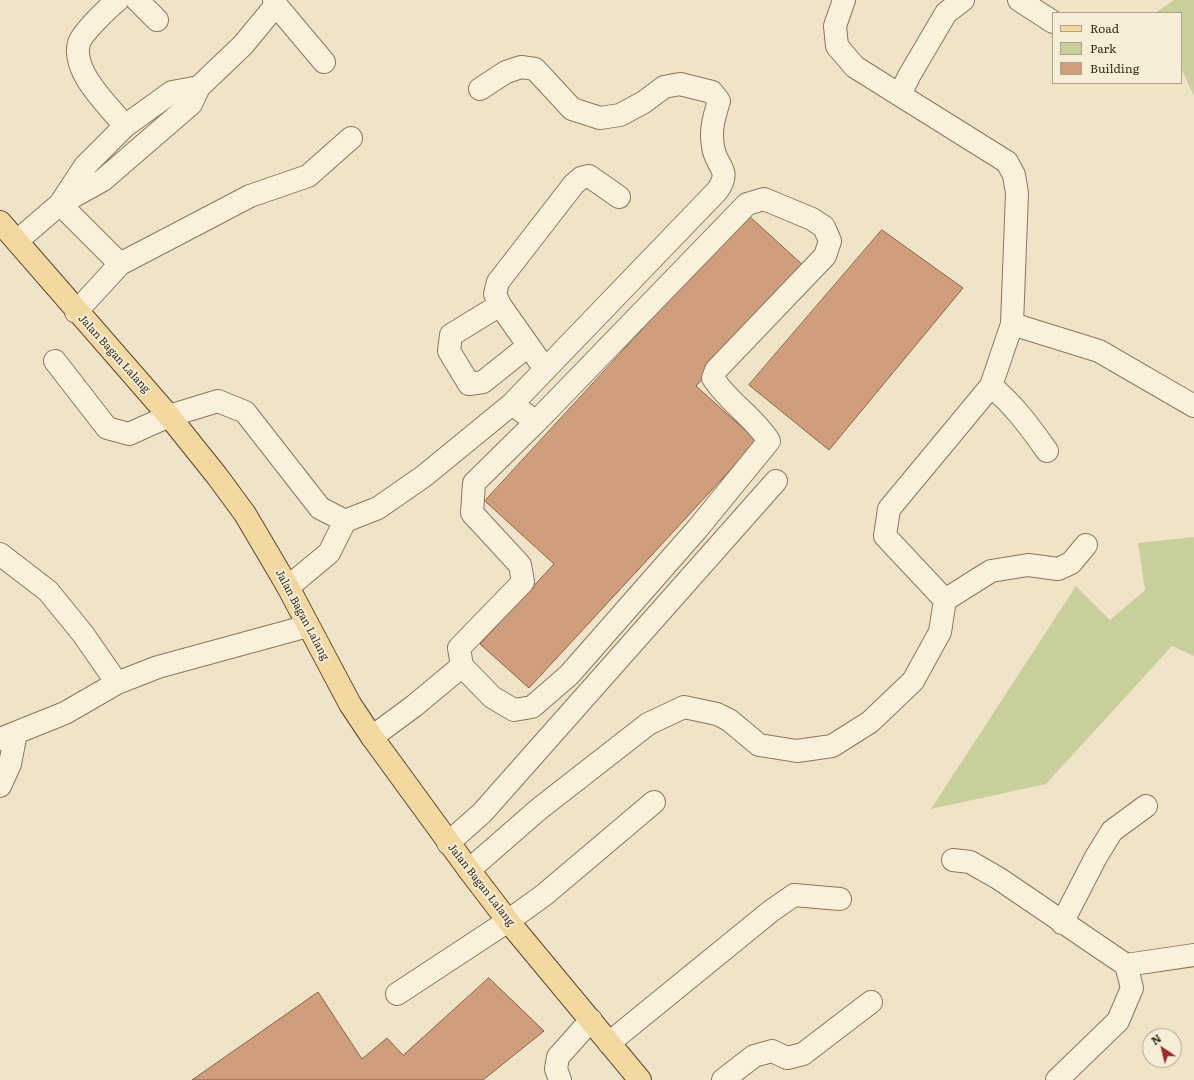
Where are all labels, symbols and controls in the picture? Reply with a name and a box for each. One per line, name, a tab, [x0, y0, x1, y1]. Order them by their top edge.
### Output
legend	[1052, 12, 1182, 84]
text: Road	[1090, 19, 1119, 37]
text: Park	[1090, 39, 1116, 57]
text: Building	[1090, 59, 1139, 77]
street label: Jalan Bagan Lalang	[75, 312, 153, 396]
street label: Jalan Bagan Lalang	[272, 567, 332, 663]
street label: Jalan Bagan Lalang	[445, 841, 517, 929]
north arrow	[1142, 1028, 1182, 1068]
text: N	[1147, 1030, 1164, 1048]

